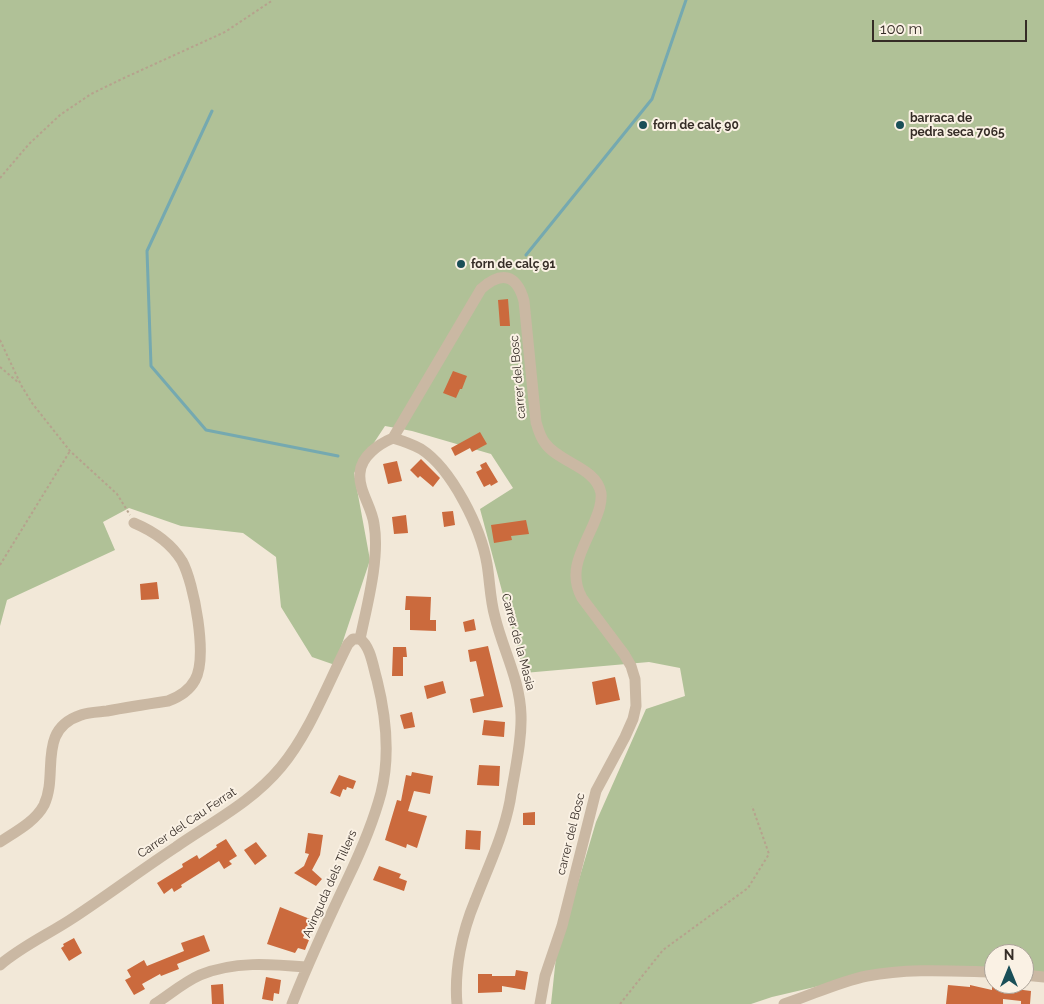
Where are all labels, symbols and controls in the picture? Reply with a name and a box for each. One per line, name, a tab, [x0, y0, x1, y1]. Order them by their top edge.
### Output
scale bar	[874, 10, 1029, 42]
text: 100 m	[880, 20, 922, 38]
place label: barraca de pedra seca 7065	[910, 111, 1005, 139]
place label: forn de calç 90	[653, 118, 739, 132]
marker: forn de calç 90	[637, 119, 649, 131]
marker: barraca de pedra seca 7065	[894, 119, 906, 131]
place label: forn de calç 91	[471, 257, 555, 271]
marker: forn de calç 91	[455, 258, 467, 270]
street label: carrer del Bosc	[507, 335, 529, 419]
street label: Carrer de la Masia	[498, 592, 538, 692]
street label: Carrer del Cau Ferrat	[135, 785, 239, 861]
street label: carrer del Bosc	[554, 791, 588, 877]
street label: Avinguda dels Til·lers	[300, 828, 360, 940]
north arrow	[984, 944, 1034, 994]
text: N	[1004, 947, 1014, 963]

